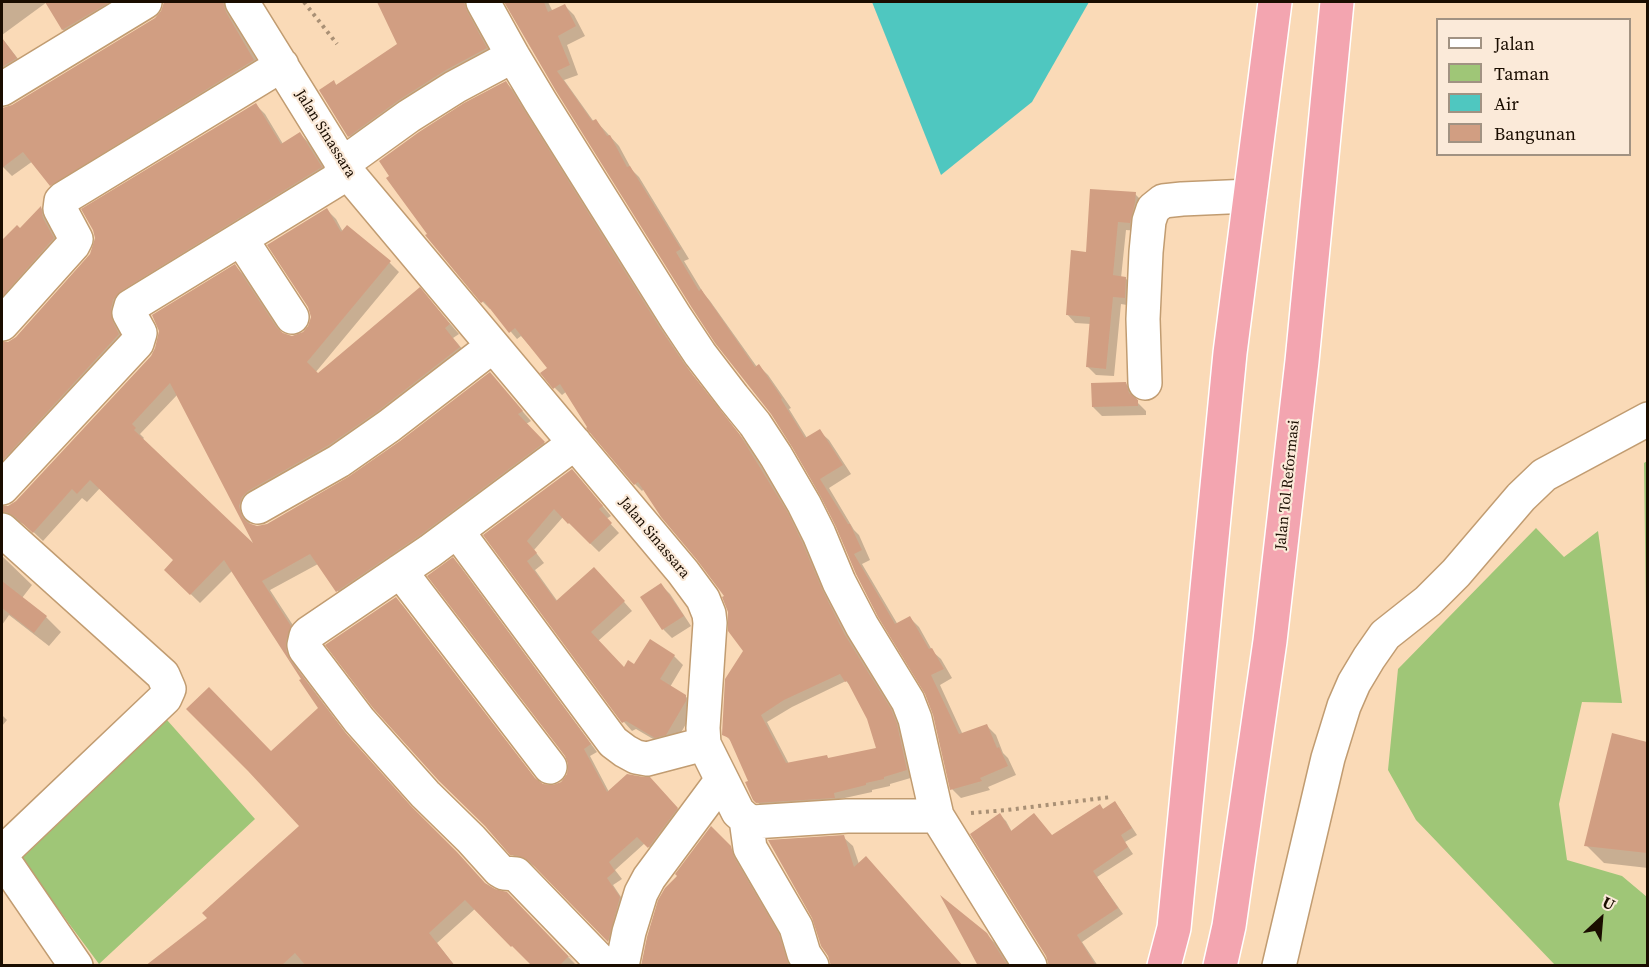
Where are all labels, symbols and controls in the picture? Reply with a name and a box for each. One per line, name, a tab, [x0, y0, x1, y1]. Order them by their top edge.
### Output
legend	[1436, 18, 1631, 156]
text: Jalan	[1494, 31, 1535, 56]
text: Taman	[1494, 61, 1549, 86]
street label: Jalan Sinassara	[291, 87, 359, 181]
text: Air	[1494, 91, 1519, 116]
text: Bangunan	[1494, 121, 1576, 146]
street label: Jalan Tol Reformasi	[1272, 419, 1304, 551]
street label: Jalan Sinassara	[615, 494, 693, 582]
north arrow	[1571, 889, 1631, 949]
text: U	[1599, 890, 1619, 915]

